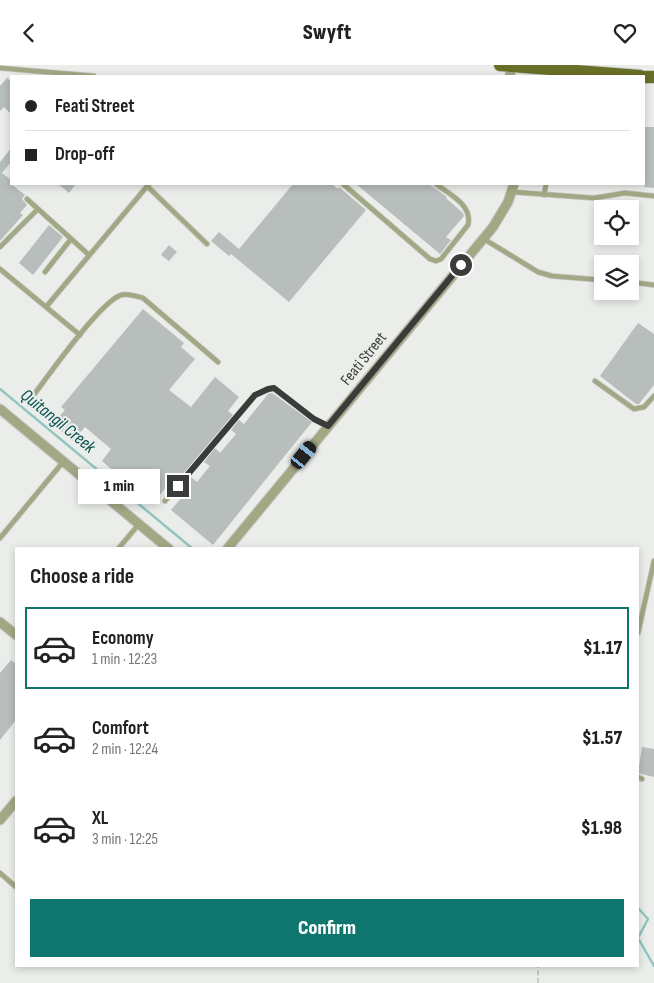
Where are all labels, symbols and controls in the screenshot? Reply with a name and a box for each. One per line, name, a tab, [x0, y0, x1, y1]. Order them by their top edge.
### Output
icon: back	[15, 19, 43, 47]
text: Swyft	[303, 19, 351, 46]
icon: heart	[611, 19, 639, 47]
text: Feati Street	[55, 95, 135, 118]
text: Drop-off	[55, 143, 115, 166]
map controls	[594, 200, 639, 300]
button: locate	[594, 200, 639, 245]
route start	[450, 254, 472, 276]
button: layers	[594, 255, 639, 300]
street label: Feati Street	[337, 329, 391, 389]
water label: Quitangil Creek	[16, 384, 101, 458]
car	[288, 439, 319, 471]
callout: 1 min	[78, 469, 160, 503]
route end	[167, 475, 189, 497]
text: 1 min	[104, 477, 134, 496]
text: Choose a ride	[30, 563, 134, 590]
icon: car	[32, 626, 77, 671]
text: Economy	[92, 627, 154, 650]
text: $1.17	[583, 637, 622, 660]
text: 1 min · 12:23	[92, 650, 157, 669]
icon: car	[32, 716, 77, 761]
text: Comfort	[92, 717, 149, 740]
text: $1.57	[582, 727, 622, 750]
text: 2 min · 12:24	[92, 740, 158, 759]
icon: car	[32, 806, 77, 851]
text: XL	[92, 807, 108, 830]
text: $1.98	[581, 817, 622, 840]
text: 3 min · 12:25	[92, 830, 158, 849]
button: Confirm	[30, 899, 624, 957]

